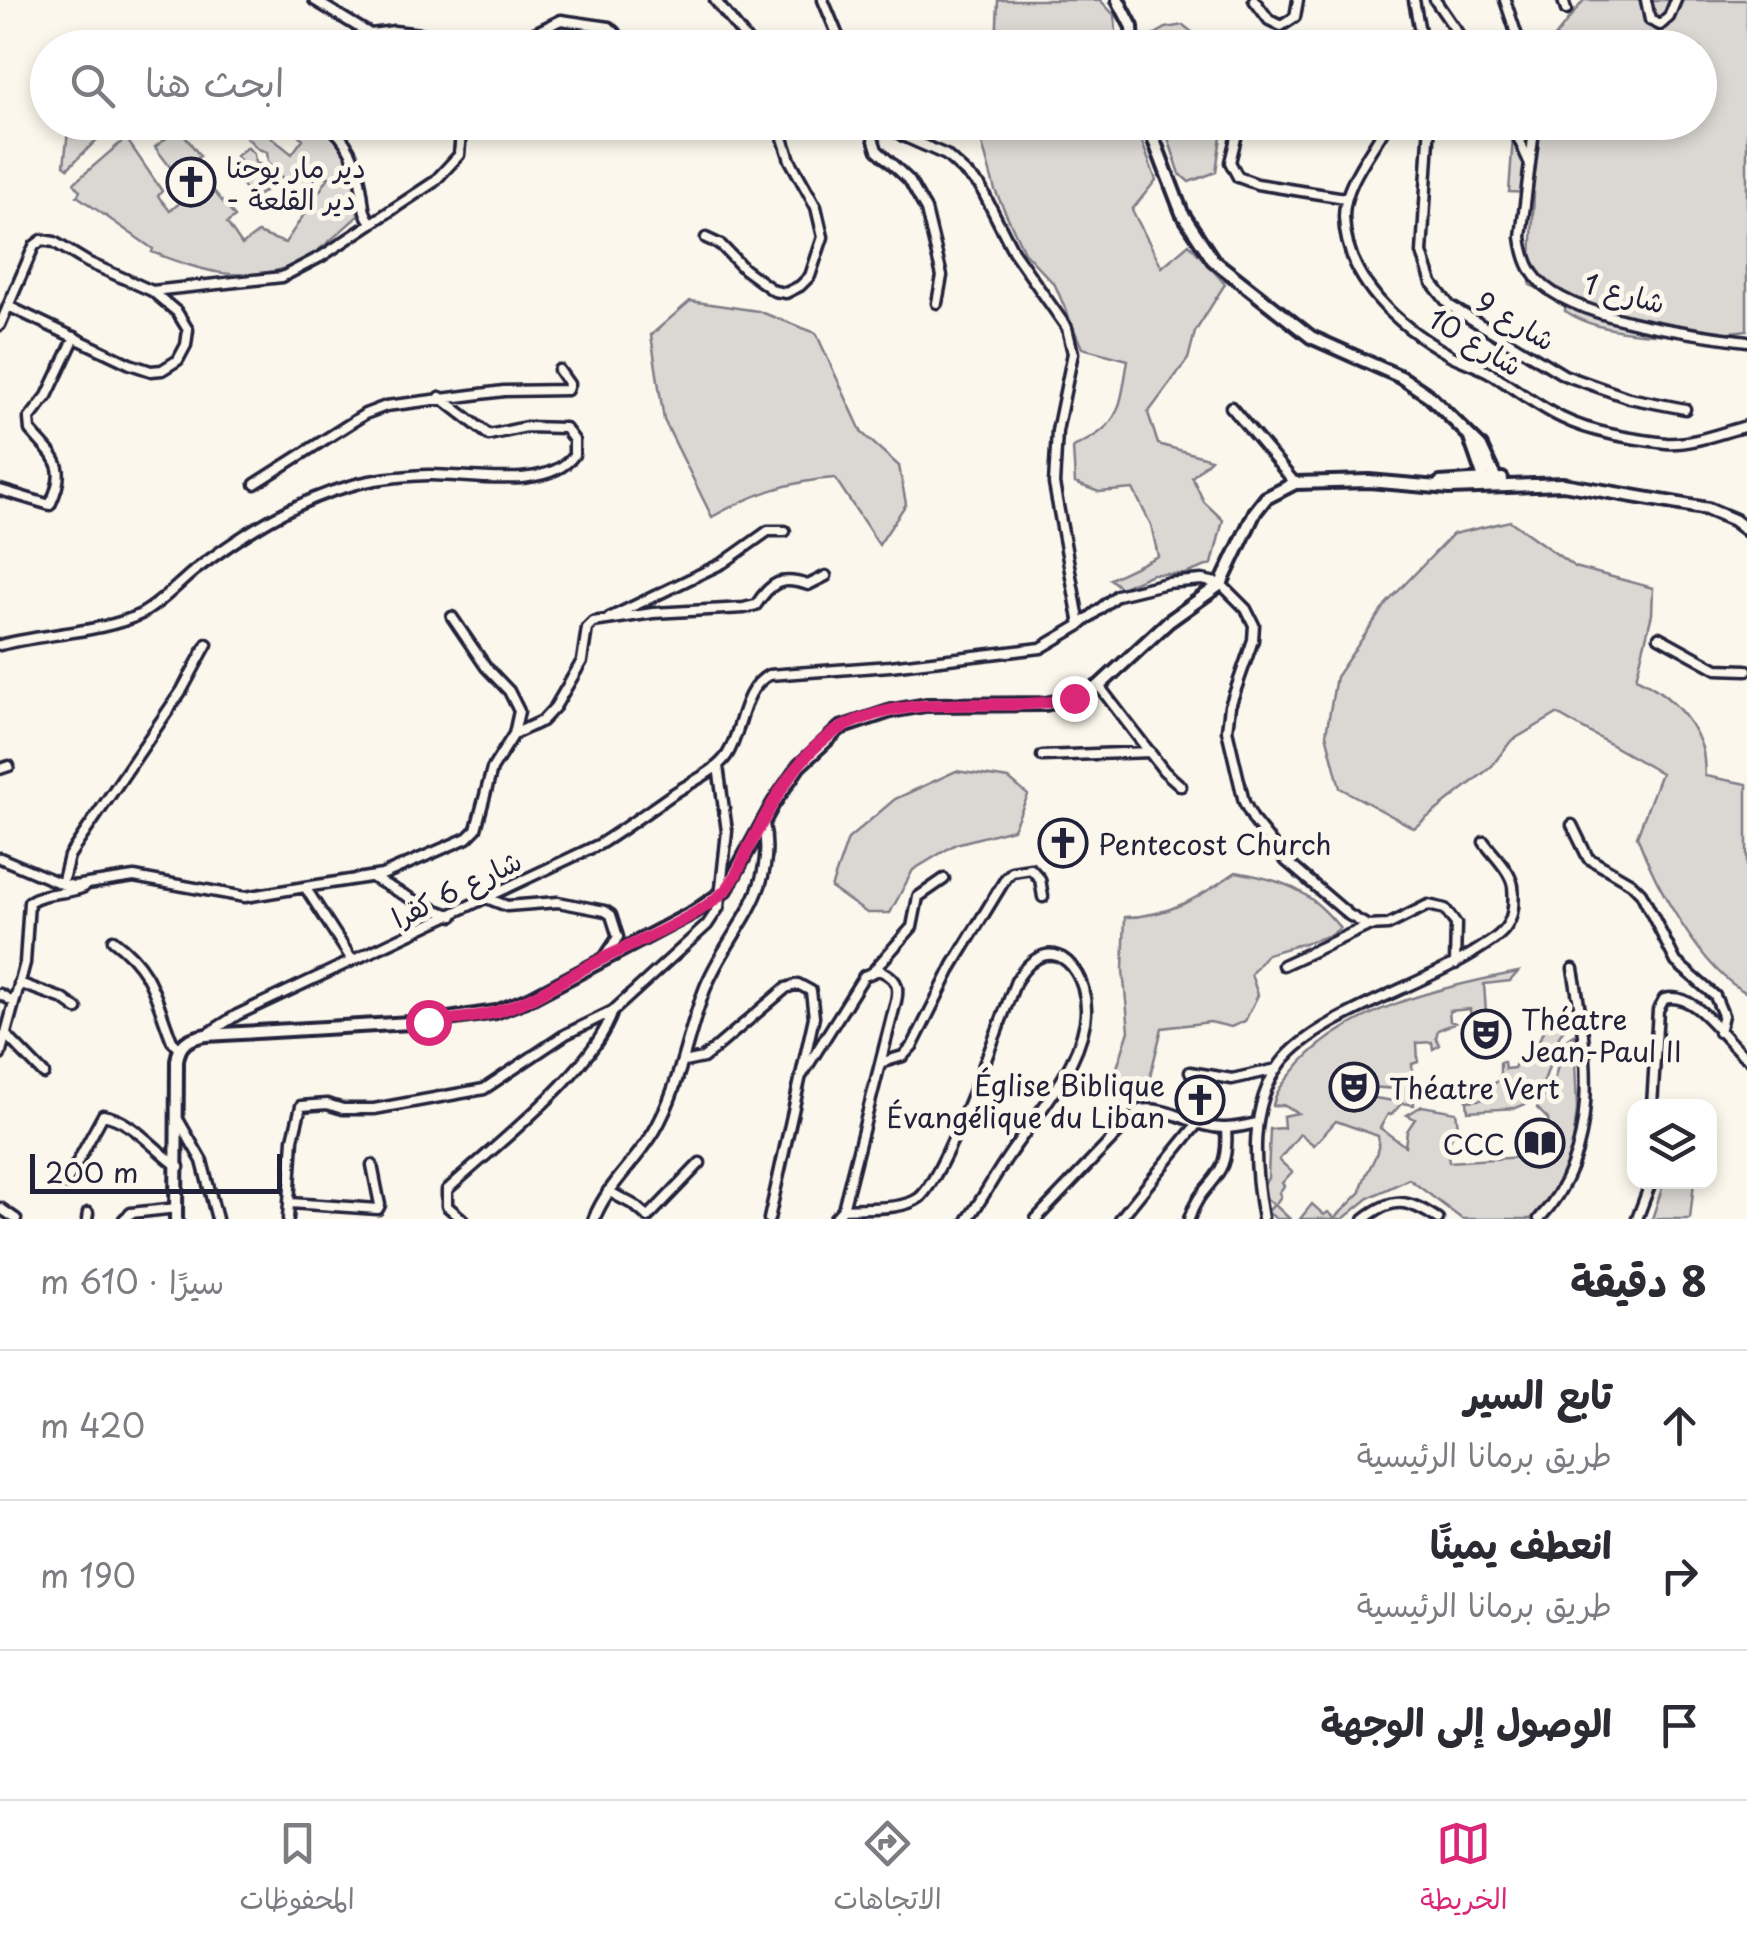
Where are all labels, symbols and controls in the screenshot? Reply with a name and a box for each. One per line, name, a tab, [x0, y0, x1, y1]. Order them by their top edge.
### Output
search box	[30, 30, 1717, 140]
text: ابحث هنا	[145, 53, 284, 110]
icon: search	[65, 58, 120, 113]
place label: دير مار يوحنا - دير القلعة	[226, 145, 366, 220]
church icon: دير مار يوحنا - دير القلعة	[165, 156, 217, 208]
street label: شارع 1	[1580, 261, 1670, 323]
street label: شارع 9	[1468, 279, 1564, 361]
street label: شارع 10	[1421, 296, 1531, 386]
route end	[1052, 676, 1098, 722]
church icon: Pentecost Church	[1037, 817, 1089, 869]
place label: Pentecost Church	[1098, 822, 1332, 865]
street label: شارع 6 كفرا	[384, 838, 528, 938]
place label: Théatre Jean-Paul II	[1521, 997, 1682, 1072]
route start	[406, 1000, 452, 1046]
theatre icon: Théatre Jean-Paul II	[1460, 1008, 1512, 1060]
theatre icon: Théatre Vert	[1328, 1061, 1380, 1113]
place label: Église Biblique Évangélique du Liban	[886, 1063, 1165, 1138]
place label: Théatre Vert	[1389, 1066, 1560, 1109]
church icon: Église Biblique Évangélique du Liban	[1174, 1074, 1226, 1126]
map controls	[1627, 1099, 1717, 1189]
button: layers	[1627, 1099, 1717, 1189]
library icon: CCC	[1514, 1117, 1566, 1169]
place label: CCC	[1443, 1122, 1505, 1165]
scale bar	[30, 1149, 282, 1194]
text: 200 m	[45, 1150, 138, 1193]
text: 8 دقيقة	[1570, 1248, 1707, 1311]
text: سيرًا · 610 m	[40, 1257, 224, 1305]
text: تابع السير	[1464, 1365, 1612, 1422]
icon: ahead	[1652, 1398, 1707, 1453]
text: 420 m	[40, 1401, 145, 1449]
text: طريق برمانا الرئيسية	[1357, 1430, 1612, 1478]
text: انعطف يمينًا	[1430, 1515, 1612, 1572]
icon: right	[1652, 1548, 1707, 1603]
text: 190 m	[40, 1551, 136, 1599]
text: طريق برمانا الرئيسية	[1357, 1580, 1612, 1628]
text: الوصول إلى الوجهة	[1320, 1693, 1612, 1750]
icon: arrive	[1652, 1698, 1707, 1753]
tab: المحفوظات	[239, 1816, 355, 1924]
tab: الاتجاهات	[833, 1816, 942, 1924]
tab: الخريطة	[1420, 1816, 1508, 1924]

